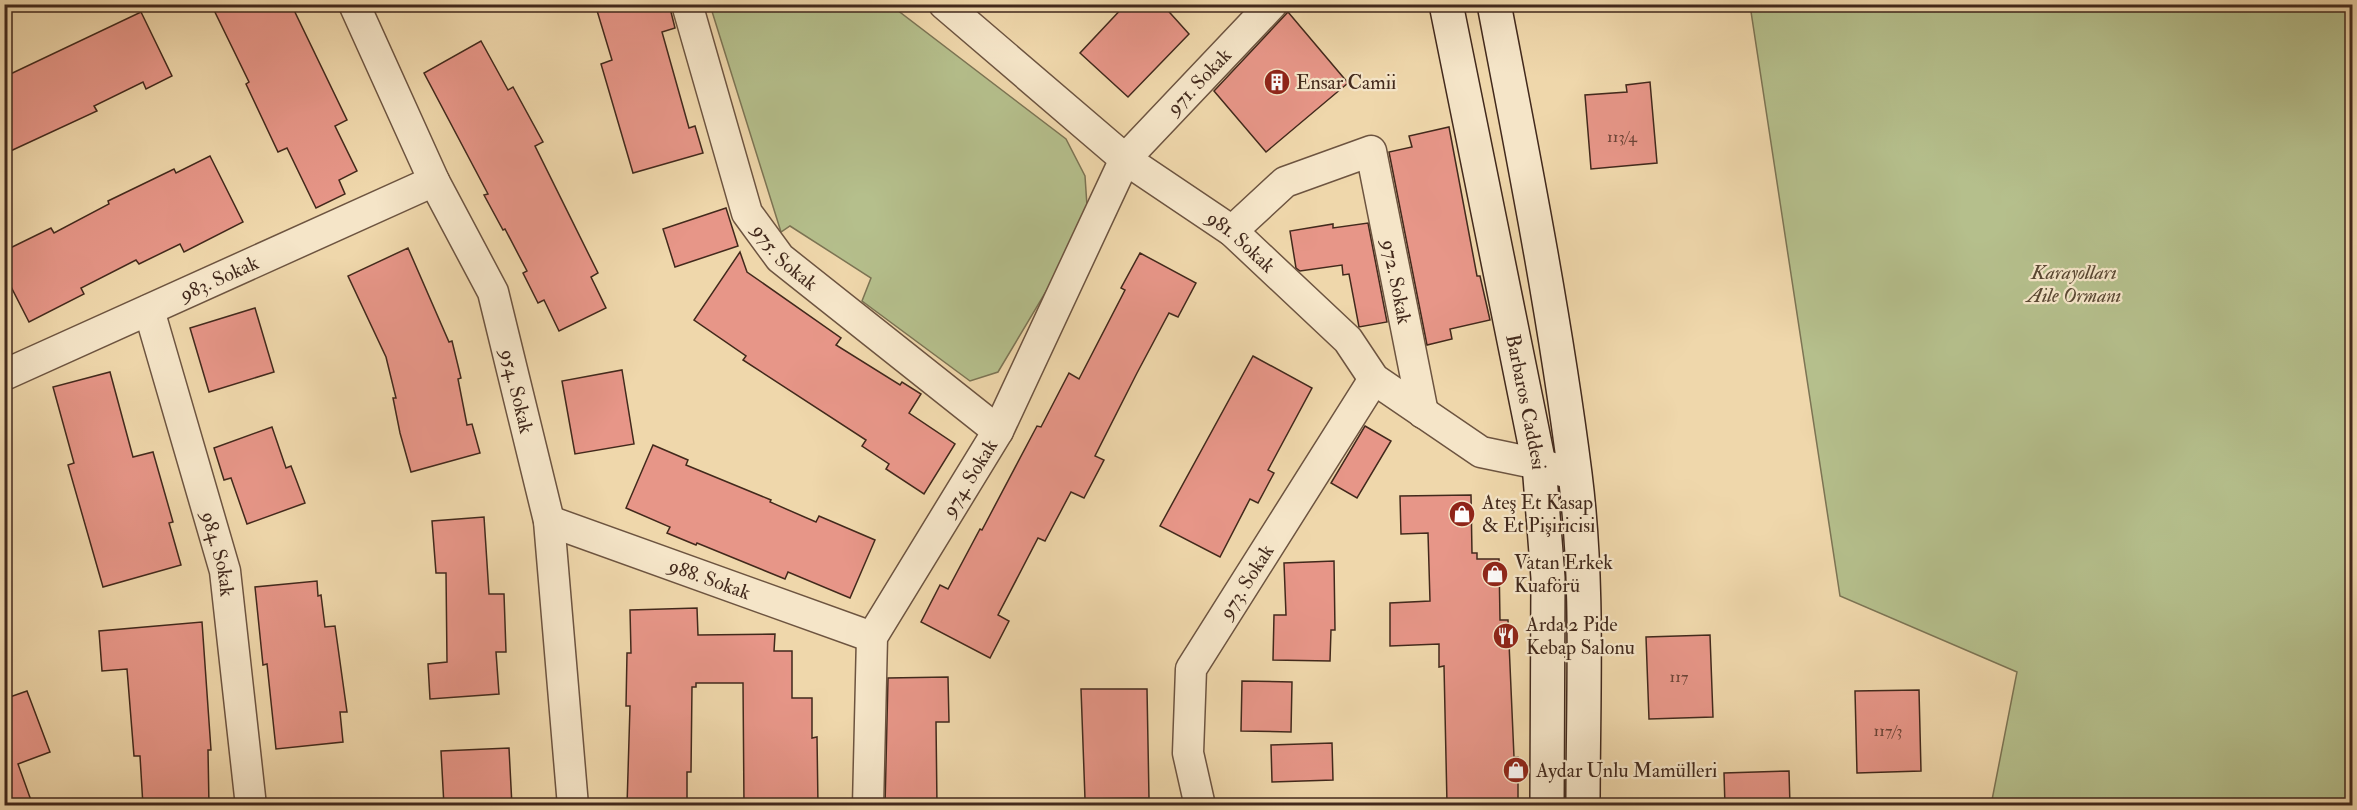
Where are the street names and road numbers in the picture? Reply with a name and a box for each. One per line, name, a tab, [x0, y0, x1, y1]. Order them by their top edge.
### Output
street label: 971. Sokak	[1160, 42, 1237, 121]
street label: 981. Sokak	[1200, 204, 1281, 278]
street label: 975. Sokak	[746, 217, 823, 296]
street label: 972. Sokak	[1376, 235, 1418, 327]
street label: 983. Sokak	[174, 249, 263, 307]
street label: Barbaros Caddesi	[1501, 332, 1552, 471]
street label: 954. Sokak	[494, 345, 540, 436]
street label: 974. Sokak	[935, 434, 1003, 522]
street label: 984. Sokak	[195, 507, 240, 598]
street label: 973. Sokak	[1212, 539, 1279, 625]
street label: 988. Sokak	[664, 552, 755, 605]

